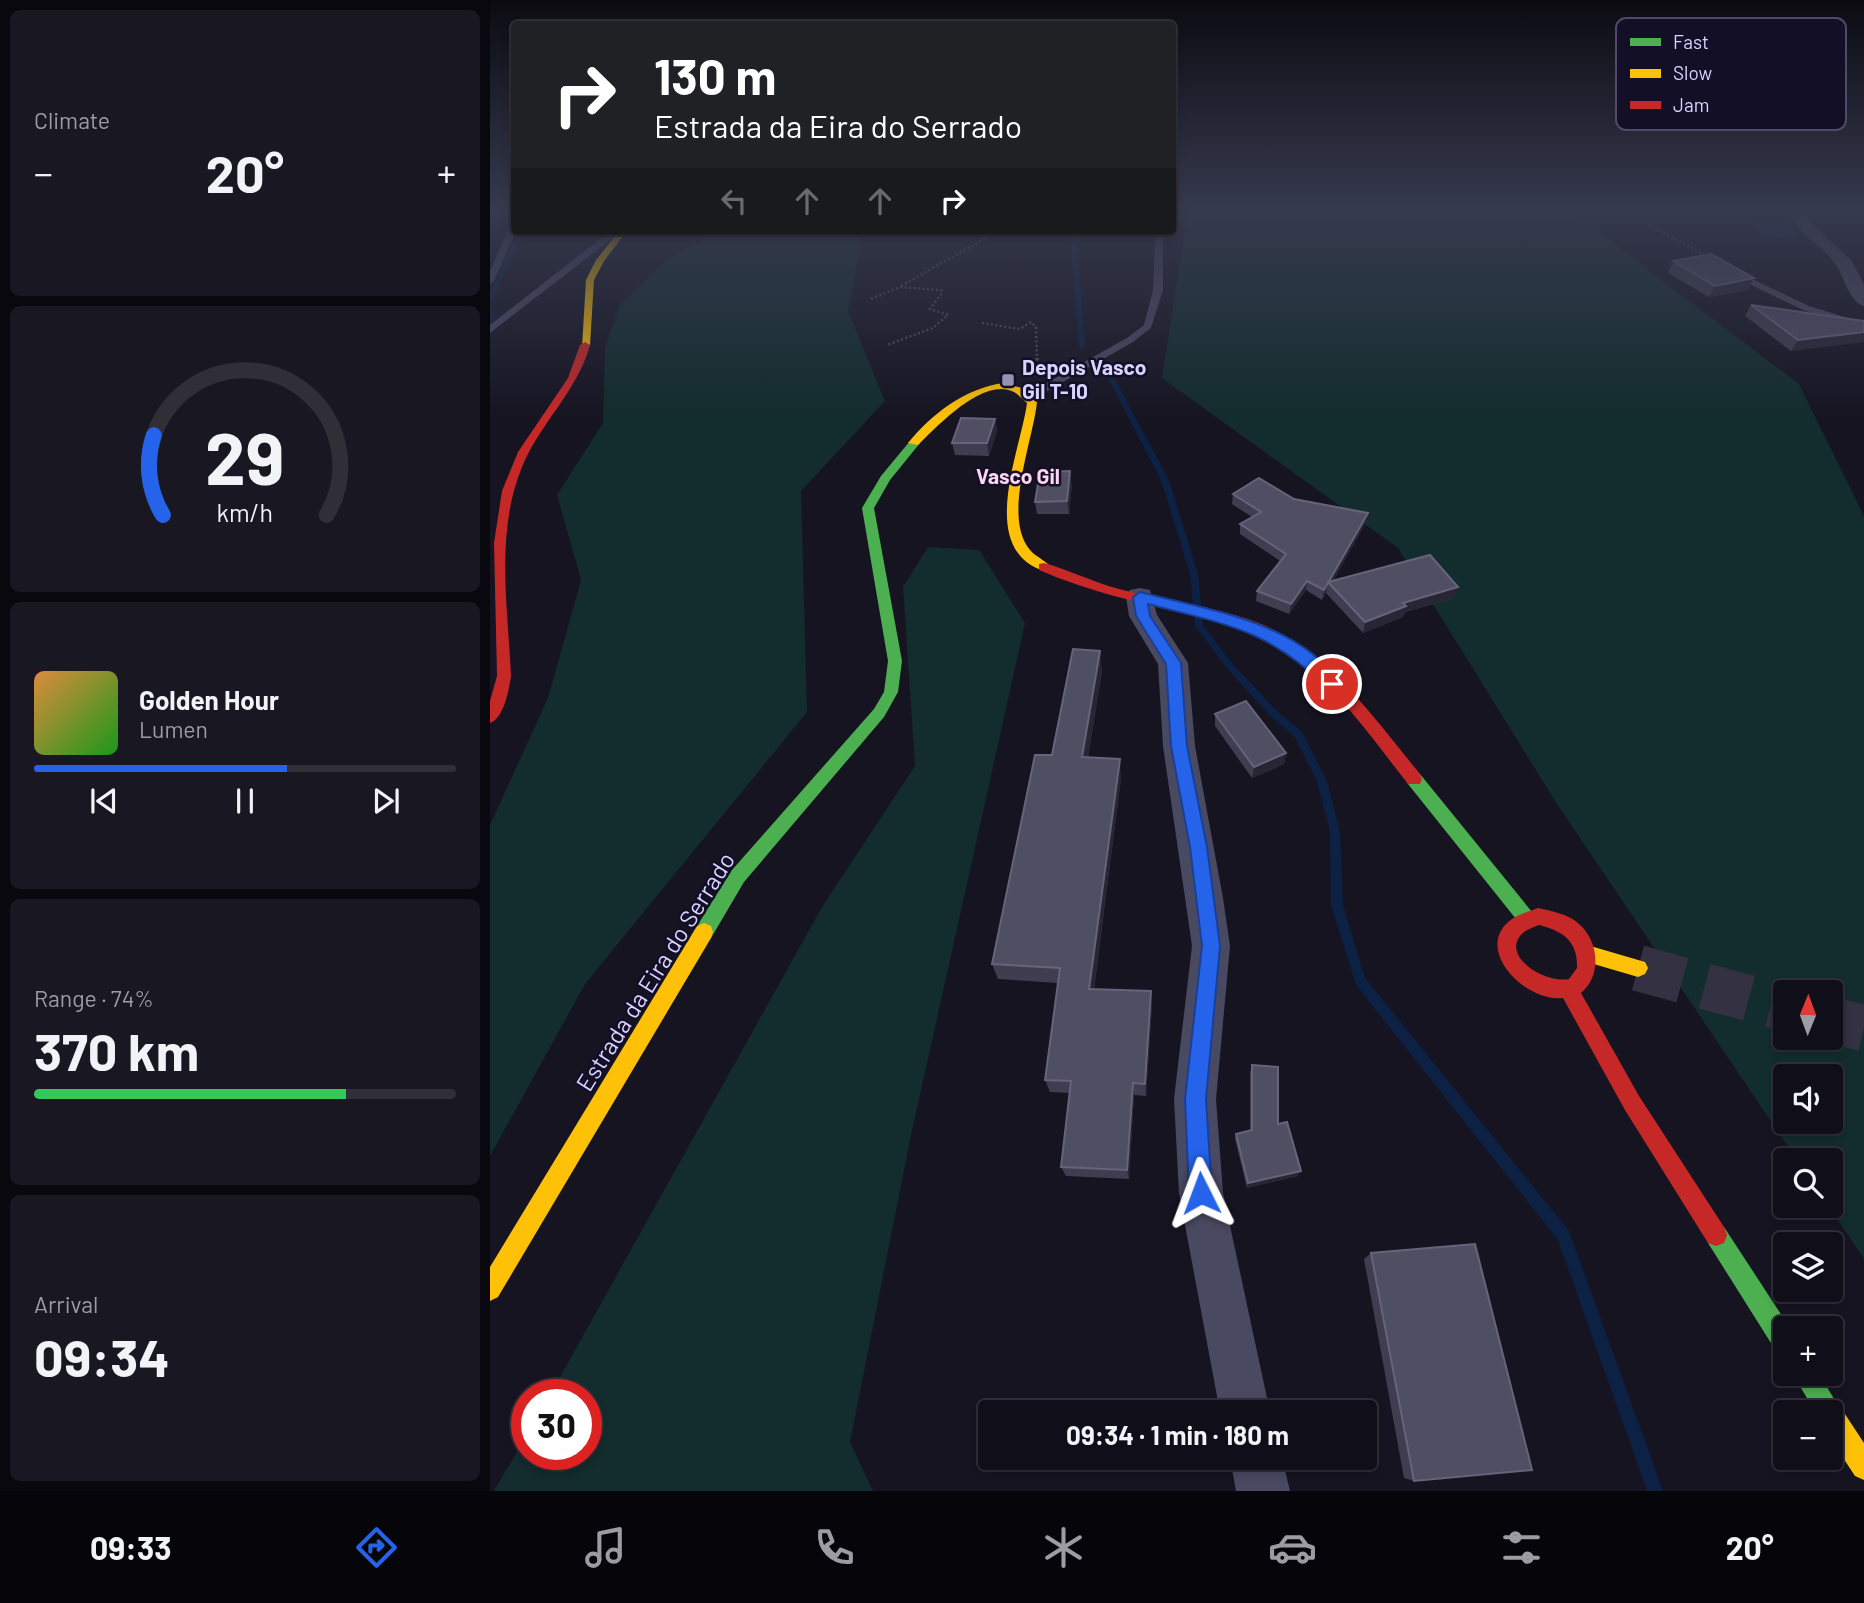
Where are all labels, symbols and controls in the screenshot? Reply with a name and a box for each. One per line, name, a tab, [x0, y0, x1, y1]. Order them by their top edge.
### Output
legend	[1616, 18, 1846, 130]
text: Fast	[1673, 30, 1709, 53]
text: 130 m	[654, 46, 776, 105]
icon: right	[539, 49, 630, 140]
text: Slow	[1673, 61, 1712, 84]
text: Jam	[1673, 93, 1709, 116]
text: Climate	[34, 106, 110, 134]
text: Estrada da Eira do Serrado	[654, 106, 1022, 144]
text: 20°	[206, 141, 284, 203]
text: −	[34, 149, 53, 195]
text: +	[437, 149, 456, 195]
icon: left	[715, 182, 753, 220]
icon: ahead	[788, 182, 826, 220]
icon: ahead	[861, 182, 899, 220]
icon: right	[934, 182, 972, 220]
place label: Depois Vasco Gil T-10	[1022, 354, 1146, 403]
marker: Depois Vasco Gil T-10	[1000, 372, 1016, 388]
text: 29	[205, 413, 285, 501]
district label: Vasco Gil	[976, 463, 1060, 488]
text: km/h	[217, 497, 273, 527]
pin	[1302, 654, 1362, 714]
icon: arrive	[1313, 665, 1351, 703]
text: Golden Hour	[139, 684, 279, 715]
text: Lumen	[139, 715, 208, 743]
icon: previous	[85, 782, 123, 820]
icon: pause	[226, 782, 264, 820]
icon: next	[367, 782, 405, 820]
street label: Estrada da Eira do Serrado	[569, 846, 740, 1096]
north arrow	[1773, 980, 1843, 1050]
map controls	[1773, 980, 1843, 1470]
text: Range · 74%	[34, 984, 154, 1012]
text: 370 km	[34, 1019, 199, 1081]
button: sound	[1773, 1064, 1843, 1134]
button: search	[1773, 1148, 1843, 1218]
position arrow	[1164, 1156, 1238, 1230]
button: layers	[1773, 1232, 1843, 1302]
text: Arrival	[34, 1290, 98, 1318]
button: +	[1773, 1316, 1843, 1386]
text: 09:34	[34, 1325, 170, 1387]
speed limit sign: 30	[511, 1379, 602, 1470]
button: −	[1773, 1400, 1843, 1470]
text: 09:34 · 1 min · 180 m	[1066, 1419, 1289, 1450]
icon: directions	[352, 1523, 401, 1572]
icon: music	[581, 1523, 630, 1572]
icon: phone	[810, 1523, 859, 1572]
icon: climate	[1039, 1523, 1088, 1572]
icon: car	[1268, 1523, 1317, 1572]
icon: filters	[1497, 1523, 1546, 1572]
text: 09:33	[90, 1528, 171, 1566]
text: 20°	[1726, 1528, 1774, 1566]

